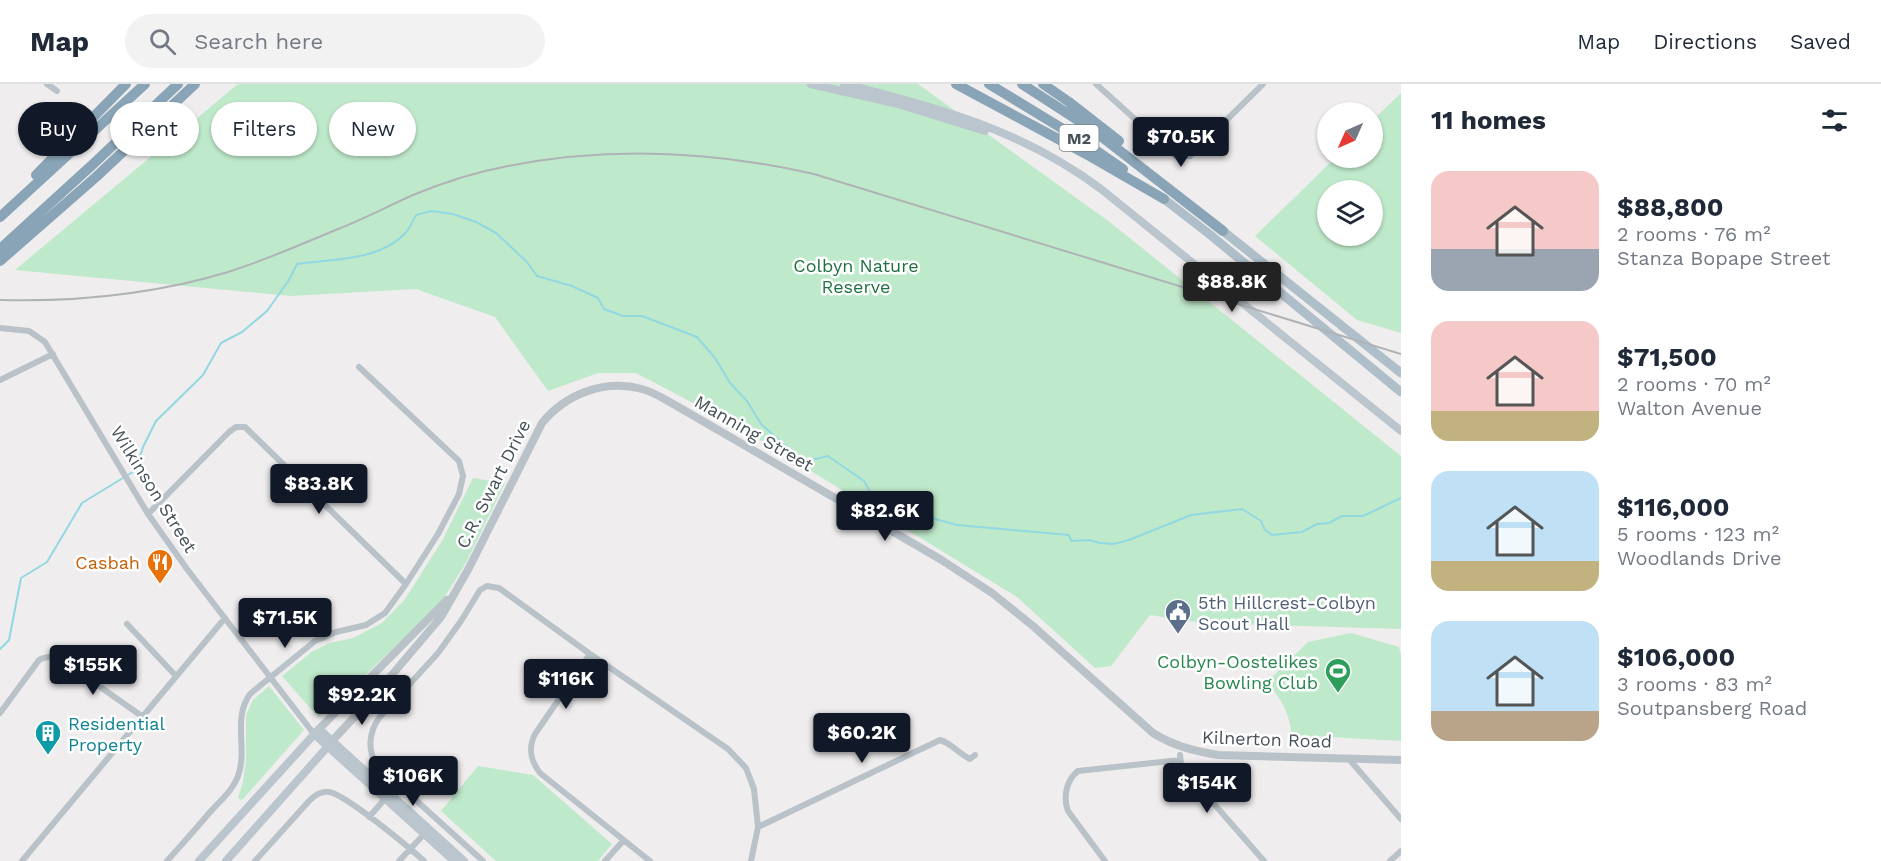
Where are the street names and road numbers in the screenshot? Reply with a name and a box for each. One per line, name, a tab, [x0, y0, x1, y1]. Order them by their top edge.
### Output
road number: M2	[1060, 125, 1098, 151]
street label: Manning Street	[691, 391, 817, 476]
street label: C.R. Swart Drive	[451, 416, 535, 552]
street label: Wilkinson Street	[107, 422, 202, 557]
street label: Kilnerton Road	[1202, 726, 1332, 752]

